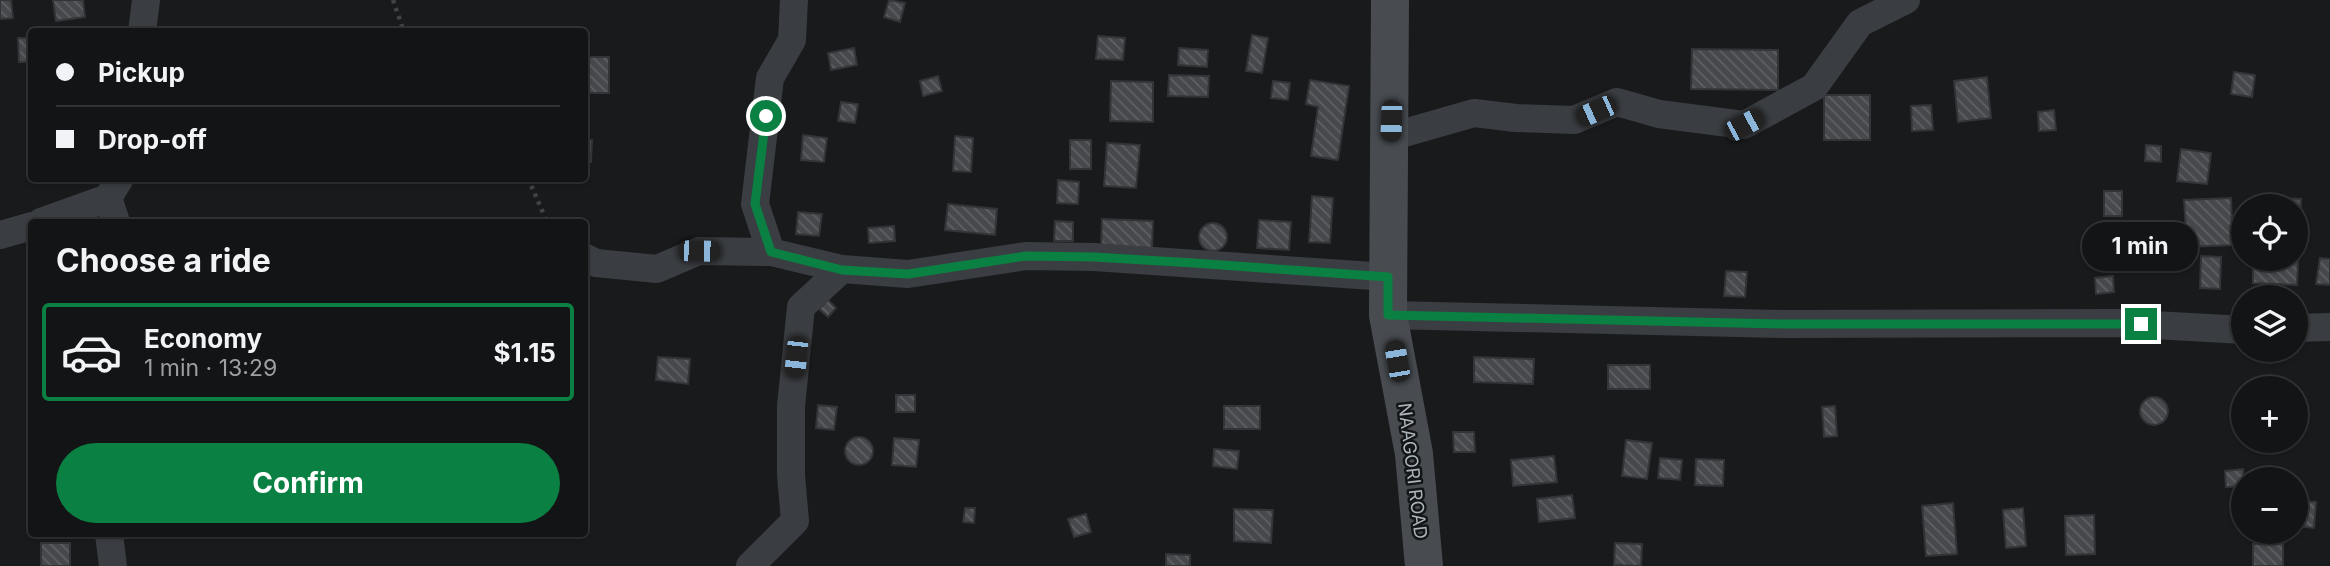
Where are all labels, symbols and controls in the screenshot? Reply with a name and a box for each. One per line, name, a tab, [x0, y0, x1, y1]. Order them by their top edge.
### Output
text: Pickup	[98, 57, 185, 88]
car	[1573, 93, 1620, 129]
route start	[750, 100, 782, 132]
car	[1380, 100, 1403, 142]
car	[1721, 106, 1768, 144]
text: Drop-off	[98, 124, 207, 155]
map controls	[2231, 194, 2308, 544]
button: locate	[2231, 194, 2308, 271]
callout: 1 min	[2083, 222, 2199, 272]
text: 1 min	[2112, 232, 2168, 260]
car	[678, 240, 721, 262]
text: Choose a ride	[56, 241, 271, 280]
button: layers	[2231, 285, 2308, 362]
route end	[2125, 308, 2157, 340]
icon: car	[60, 321, 123, 384]
text: Economy	[144, 323, 262, 354]
car	[784, 335, 809, 379]
text: $1.15	[494, 337, 556, 368]
car	[1384, 338, 1411, 384]
text: 1 min · 13:29	[144, 354, 277, 382]
button: +	[2231, 376, 2308, 453]
street label: NAAGORI ROAD	[1394, 402, 1432, 540]
button: Confirm	[56, 443, 560, 523]
button: −	[2231, 467, 2308, 544]

